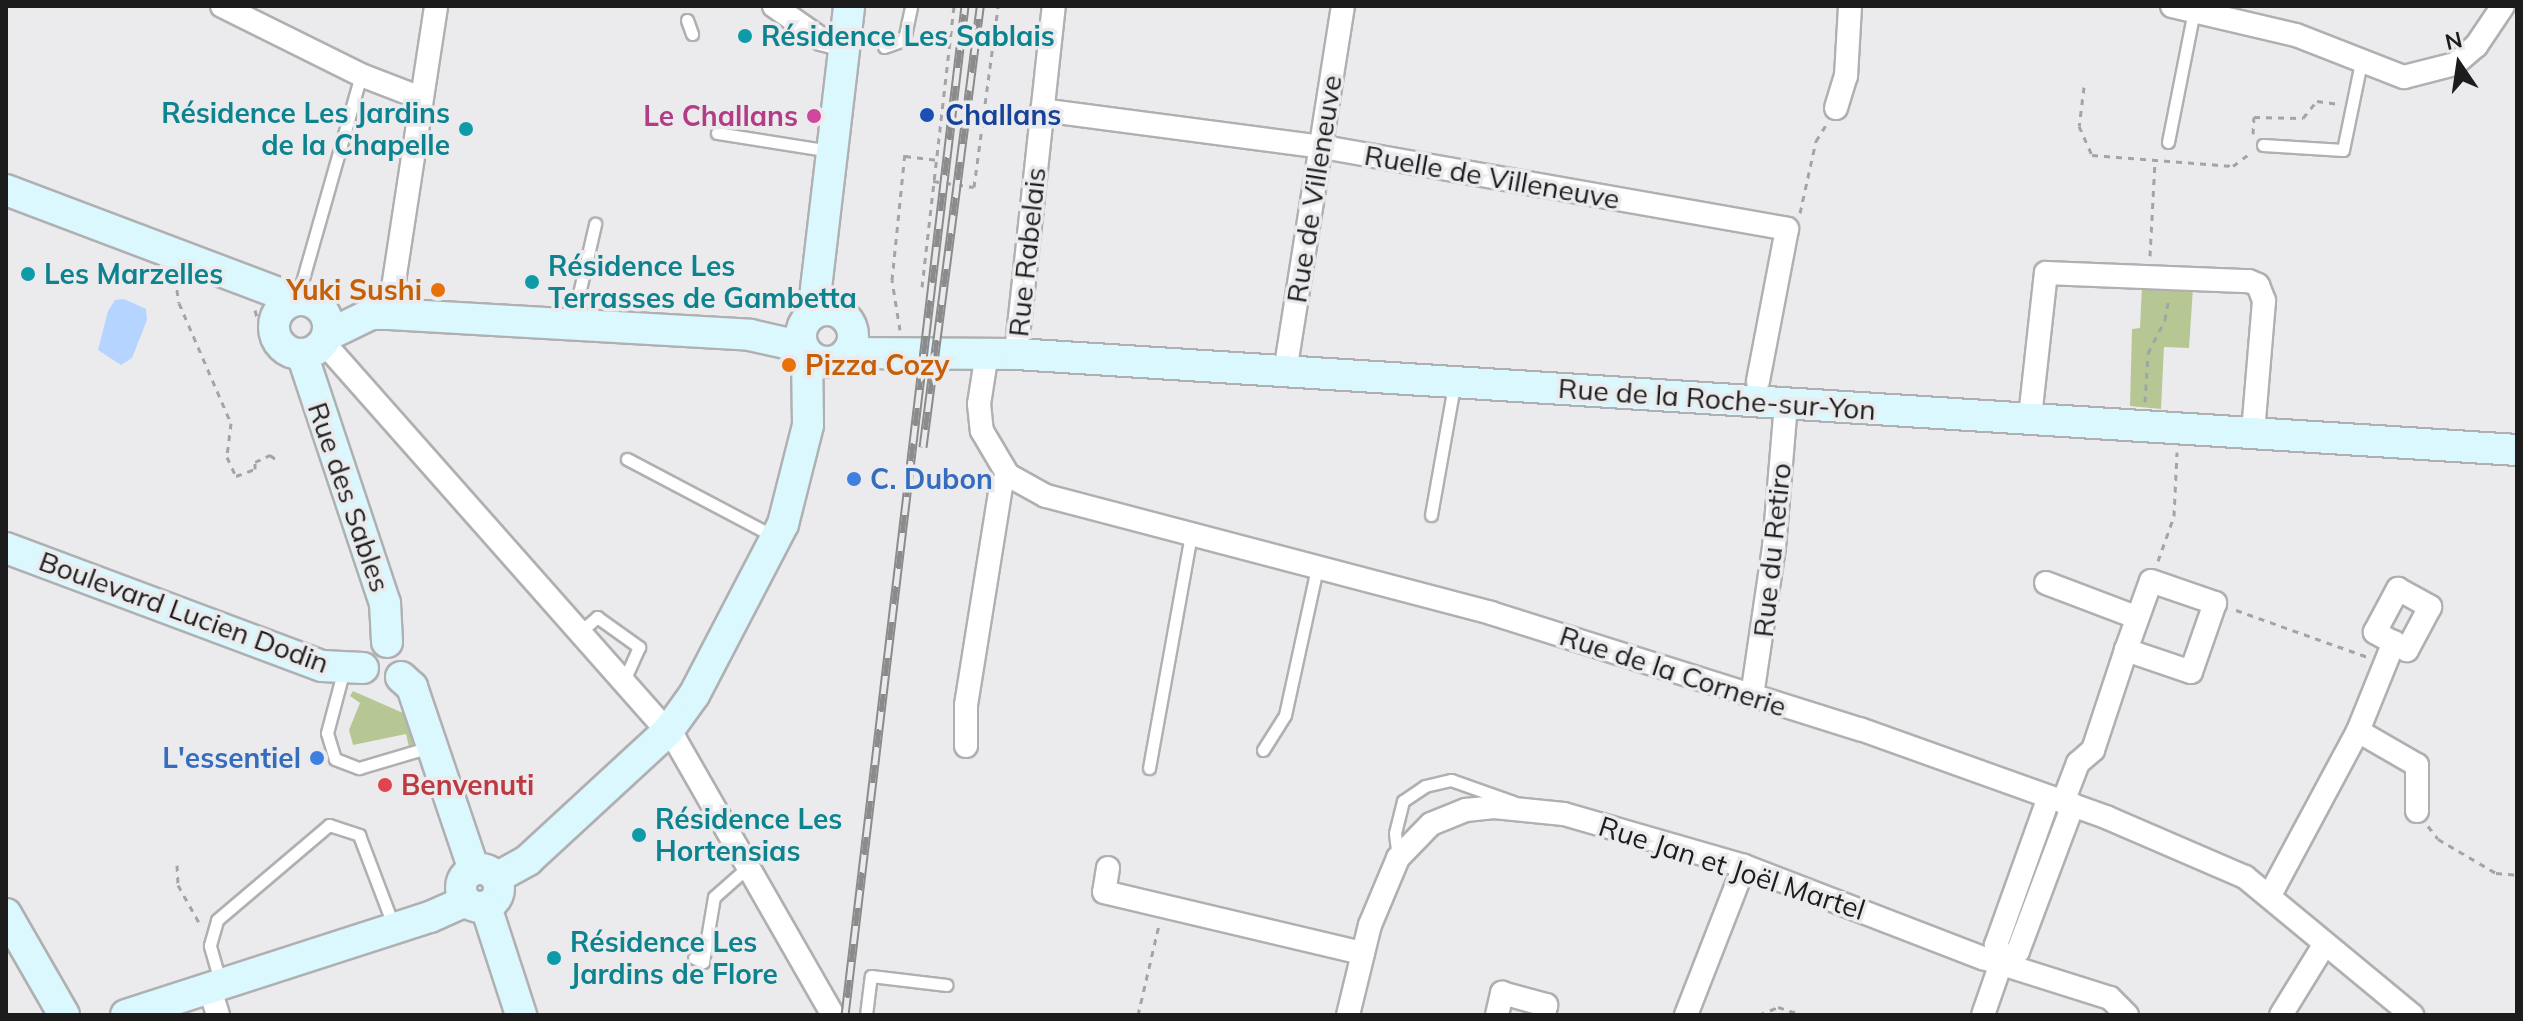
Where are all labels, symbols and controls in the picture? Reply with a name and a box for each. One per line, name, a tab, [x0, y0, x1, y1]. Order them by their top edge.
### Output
place label: Résidence Les Sablais	[761, 19, 1055, 53]
north arrow	[2419, 24, 2499, 104]
text: N	[2442, 25, 2465, 56]
marker: Résidence Les Sablais	[736, 27, 754, 45]
street label: Rue de Villeneuve	[1279, 73, 1349, 305]
place label: Résidence Les Jardins de la Chapelle	[161, 96, 450, 162]
place label: Challans	[945, 98, 1061, 132]
place label: Le Challans	[643, 99, 798, 133]
marker: Challans	[916, 104, 938, 126]
marker: Le Challans	[805, 107, 823, 125]
marker: Résidence Les Jardins de la Chapelle	[457, 120, 475, 138]
street label: Ruelle de Villeneuve	[1362, 138, 1622, 216]
street label: Rue Rabelais	[1001, 166, 1053, 338]
place label: Résidence Les Terrasses de Gambetta	[548, 249, 857, 315]
place label: Les Marzelles	[44, 257, 223, 291]
marker: Les Marzelles	[19, 265, 37, 283]
place label: Yuki Sushi	[286, 273, 422, 307]
marker: Résidence Les Terrasses de Gambetta	[523, 273, 541, 291]
marker: Yuki Sushi	[429, 281, 447, 299]
place label: Pizza Cozy	[805, 348, 950, 382]
marker: Pizza Cozy	[780, 356, 798, 374]
street label: Rue de la Roche-sur-Yon	[1557, 371, 1877, 427]
street label: Rue des Sables	[301, 398, 397, 596]
street label: Rue du Retiro	[1746, 461, 1798, 639]
place label: C. Dubon	[870, 462, 993, 496]
marker: C. Dubon	[845, 470, 863, 488]
street label: Boulevard Lucien Dodin	[35, 544, 333, 680]
street label: Rue de la Cornerie	[1555, 619, 1791, 723]
place label: L'essentiel	[162, 741, 301, 775]
marker: L'essentiel	[308, 749, 326, 767]
place label: Benvenuti	[401, 768, 534, 802]
marker: Benvenuti	[376, 776, 394, 794]
place label: Résidence Les Hortensias	[655, 802, 842, 868]
street label: Rue Jan et Joël Martel	[1595, 809, 1869, 927]
marker: Résidence Les Hortensias	[630, 826, 648, 844]
place label: Résidence Les Jardins de Flore	[570, 925, 778, 991]
marker: Résidence Les Jardins de Flore	[545, 949, 563, 967]

